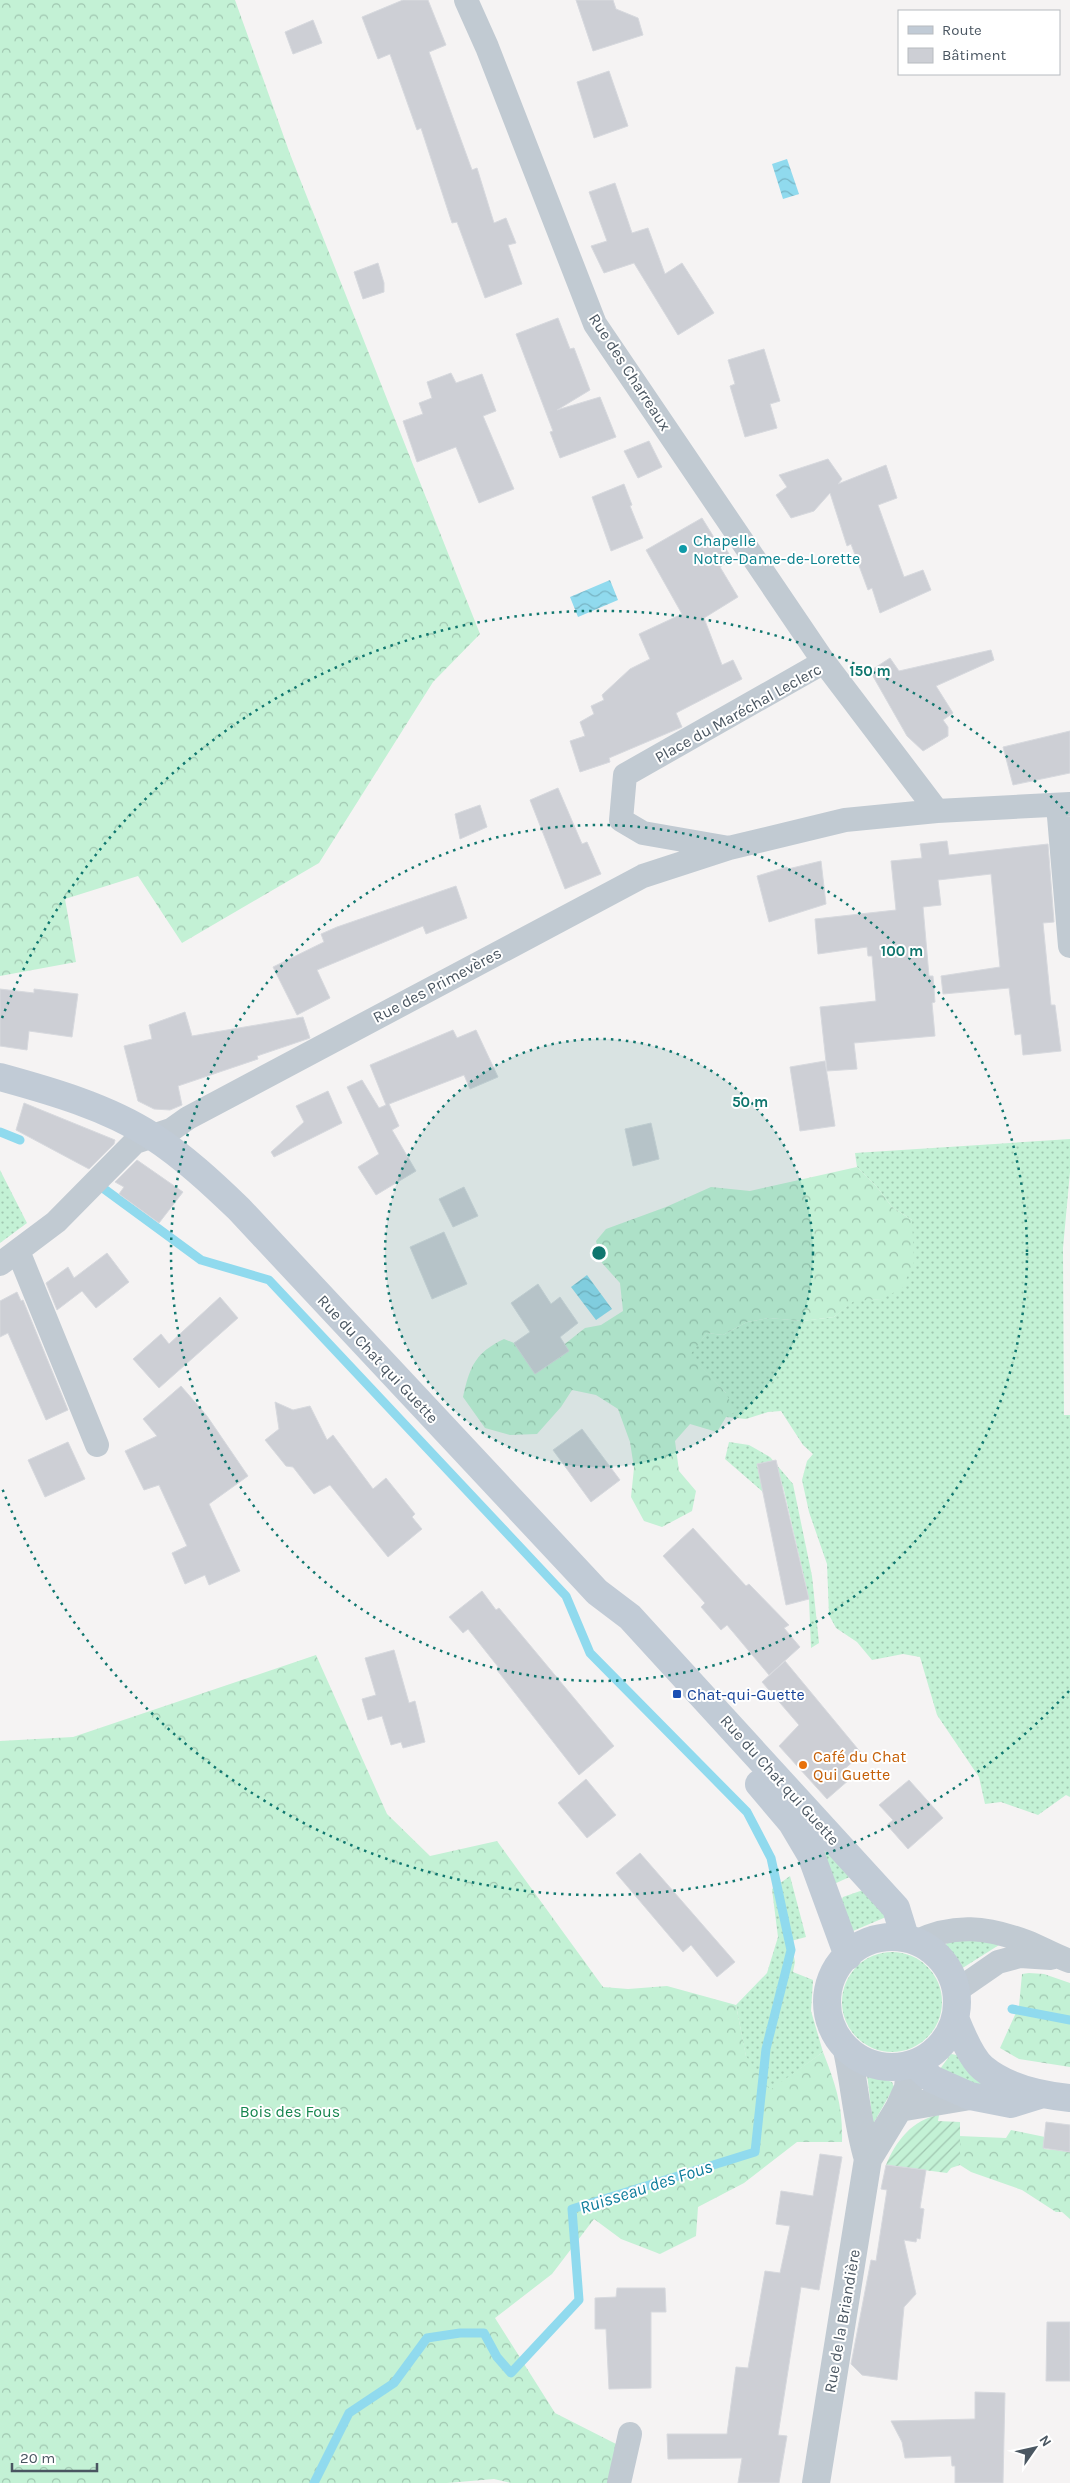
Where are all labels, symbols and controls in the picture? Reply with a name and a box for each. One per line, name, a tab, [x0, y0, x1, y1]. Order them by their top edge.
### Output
legend	[898, 10, 1060, 75]
text: Route	[942, 21, 982, 39]
text: Bâtiment	[942, 46, 1006, 64]
street label: Rue des Charreaux	[585, 310, 675, 434]
place label: Chapelle Notre-Dame-de-Lorette	[693, 531, 860, 568]
marker: Chapelle Notre-Dame-de-Lorette	[677, 543, 689, 555]
street label: Place du Maréchal Leclerc	[651, 659, 825, 767]
text: 150 m	[849, 662, 891, 680]
text: 100 m	[881, 942, 923, 960]
street label: Rue des Primevères	[370, 943, 504, 1027]
text: 50 m	[732, 1093, 768, 1111]
centre of rings	[590, 1244, 608, 1262]
street label: Rue du Chat qui Guette	[314, 1291, 442, 1427]
place label: Chat-qui-Guette	[687, 1685, 805, 1704]
marker: Chat-qui-Guette	[671, 1688, 683, 1700]
street label: Rue du Chat qui Guette	[717, 1711, 843, 1849]
place label: Café du Chat Qui Guette	[813, 1747, 906, 1784]
marker: Café du Chat Qui Guette	[797, 1759, 809, 1771]
park label: Bois des Fous	[240, 2102, 340, 2121]
water label: Ruisseau des Fous	[577, 2155, 715, 2219]
street label: Rue de la Briandière	[820, 2248, 864, 2394]
north arrow	[1010, 2423, 1060, 2473]
text: N	[1036, 2432, 1055, 2450]
scale bar	[12, 2440, 98, 2472]
text: 20 m	[20, 2449, 55, 2467]

